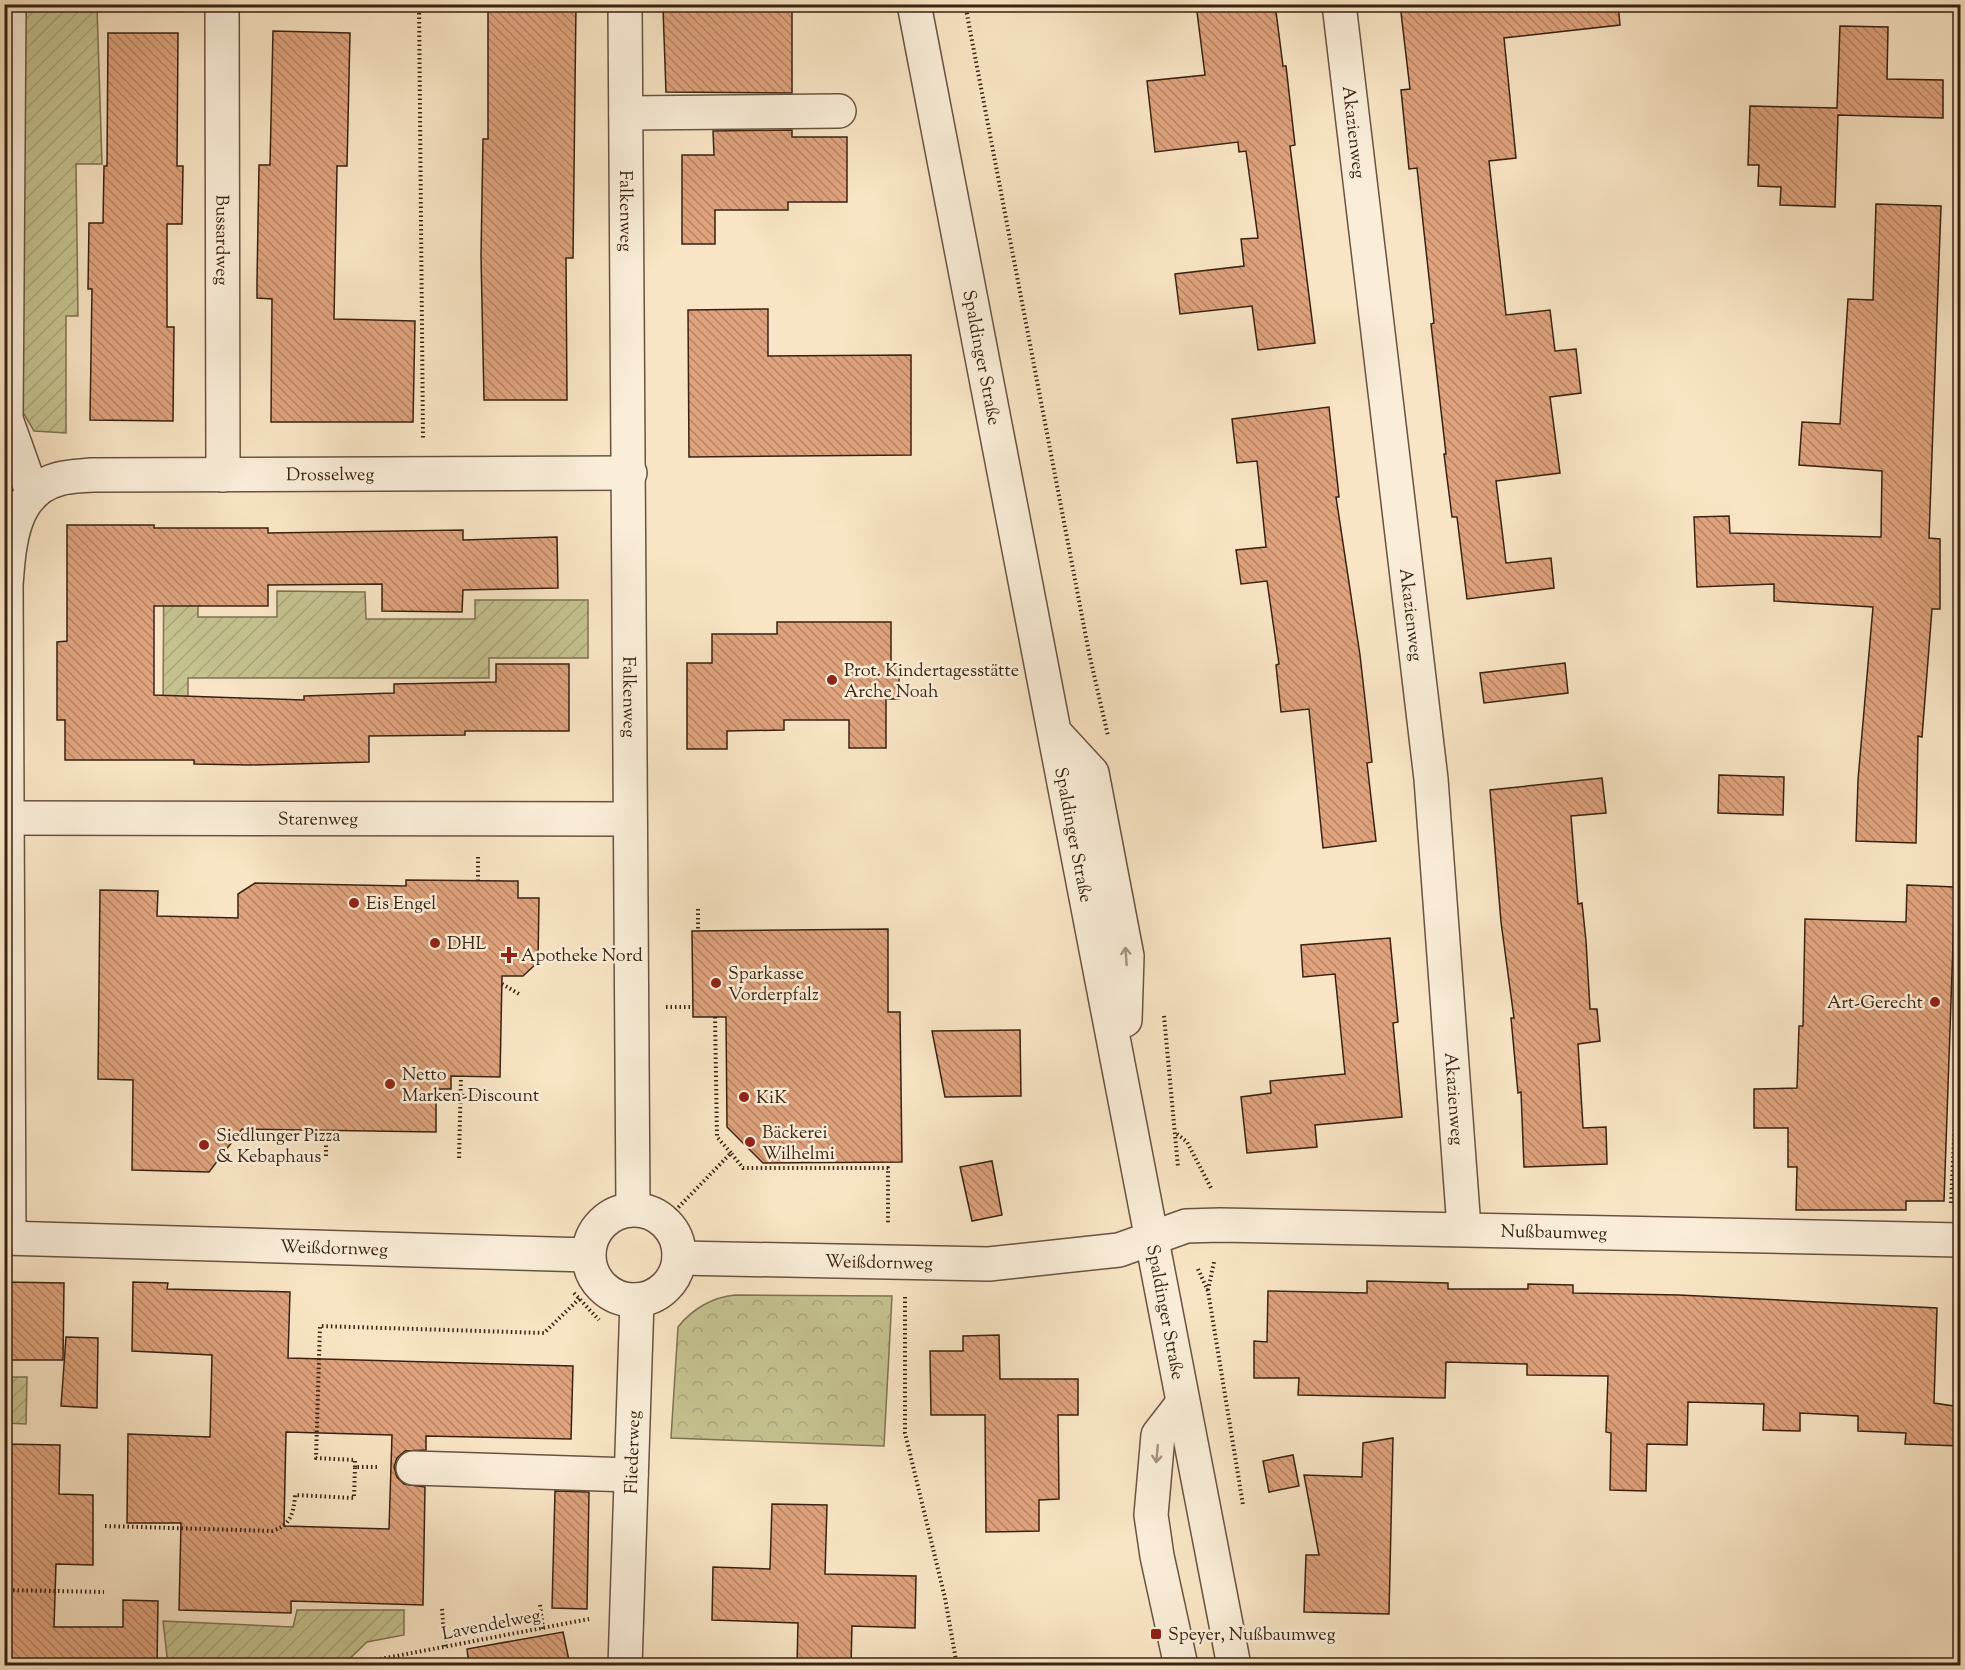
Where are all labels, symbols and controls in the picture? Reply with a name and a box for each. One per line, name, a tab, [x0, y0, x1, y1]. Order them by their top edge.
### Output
street label: Akazienweg	[1334, 85, 1371, 180]
street label: Falkenweg	[611, 170, 638, 252]
street label: Bussardweg	[207, 195, 234, 286]
street label: Spaldinger Straße	[954, 288, 1006, 428]
street label: Drosselweg	[286, 463, 374, 489]
street label: Akazienweg	[1391, 567, 1428, 663]
street label: Falkenweg	[614, 656, 641, 738]
place label: Prot. Kindertagesstätte Arche Noah	[844, 659, 1019, 706]
marker: Prot. Kindertagesstätte Arche Noah	[825, 673, 839, 687]
street label: Spaldinger Straße	[1046, 765, 1098, 905]
street label: Starenweg	[278, 807, 358, 834]
place label: Eis Engel	[366, 892, 436, 918]
marker: Eis Engel	[347, 896, 361, 910]
place label: DHL	[447, 932, 486, 958]
marker: DHL	[428, 936, 442, 950]
place label: Apotheke Nord	[521, 944, 643, 970]
one-way arrow	[1120, 947, 1131, 966]
marker: Apotheke Nord	[502, 948, 516, 962]
place label: Sparkasse Vorderpfalz	[728, 962, 819, 1009]
marker: Sparkasse Vorderpfalz	[709, 976, 723, 990]
place label: Art-Gerecht	[1827, 991, 1923, 1017]
marker: Art-Gerecht	[1928, 995, 1942, 1009]
street label: Akazienweg	[1436, 1051, 1469, 1146]
place label: Netto Marken-Discount	[402, 1063, 539, 1110]
marker: Netto Marken-Discount	[383, 1077, 397, 1091]
place label: KiK	[756, 1086, 787, 1112]
marker: KiK	[737, 1090, 751, 1104]
place label: Bäckerei Wilhelmi	[762, 1121, 835, 1168]
place label: Siedlunger Pizza & Kebaphaus	[216, 1124, 341, 1171]
marker: Bäckerei Wilhelmi	[743, 1135, 757, 1149]
marker: Siedlunger Pizza & Kebaphaus	[197, 1138, 211, 1152]
street label: Nußbaumweg	[1500, 1220, 1608, 1248]
street label: Weißdornweg	[279, 1235, 388, 1264]
street label: Spaldinger Straße	[1138, 1243, 1190, 1382]
street label: Weißdornweg	[825, 1250, 933, 1278]
street label: Fliederweg	[620, 1410, 648, 1494]
one-way arrow	[1151, 1444, 1162, 1464]
street label: Lavendelweg	[440, 1604, 543, 1648]
place label: Speyer, Nußbaumweg	[1168, 1623, 1336, 1649]
marker: Speyer, Nußbaumweg	[1149, 1627, 1163, 1641]

